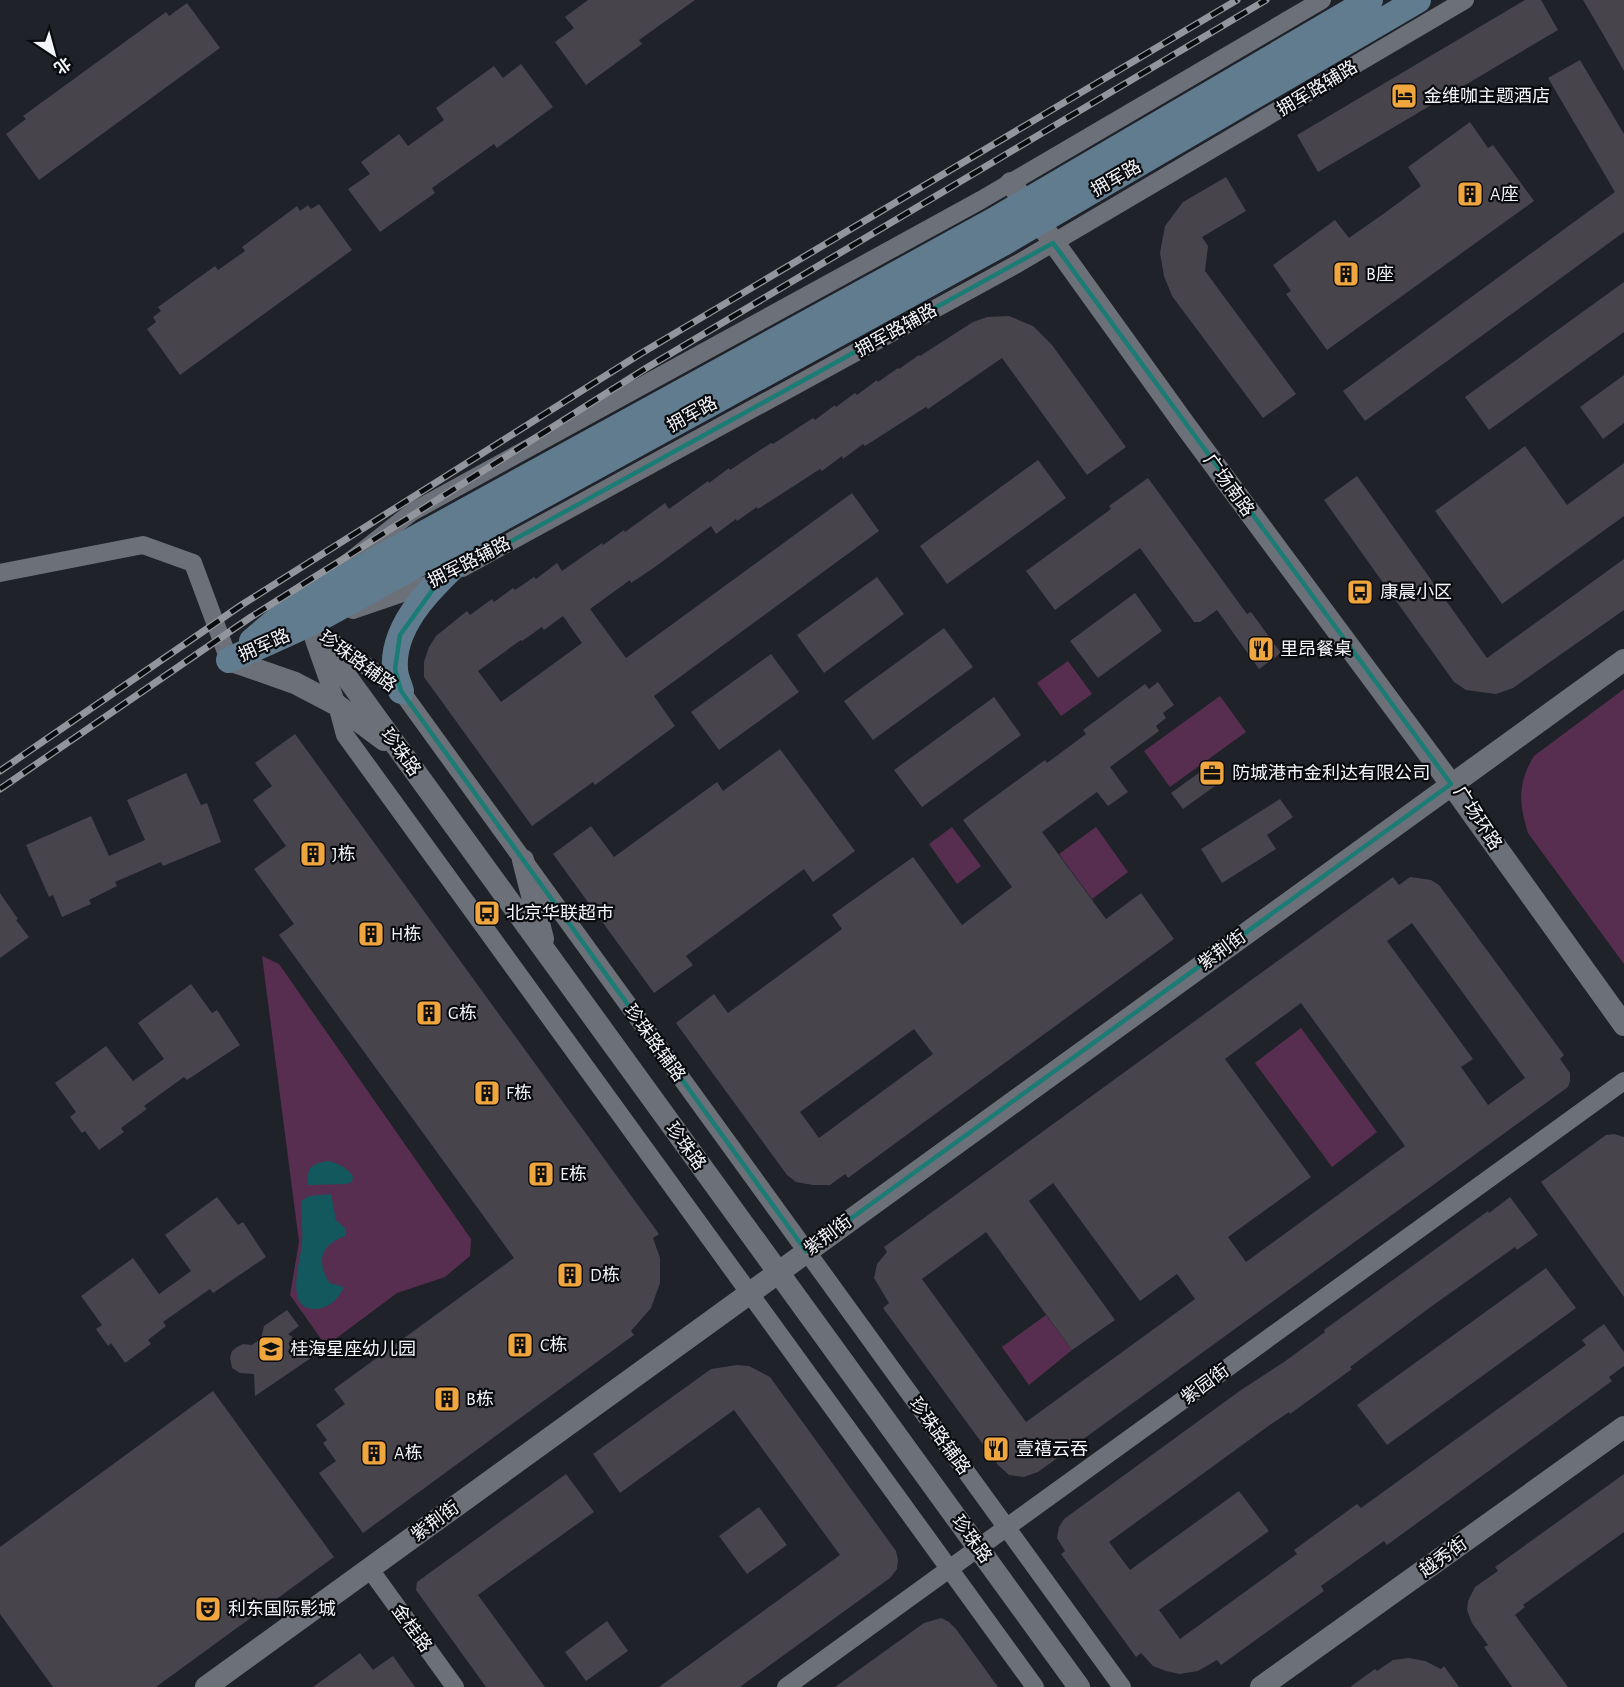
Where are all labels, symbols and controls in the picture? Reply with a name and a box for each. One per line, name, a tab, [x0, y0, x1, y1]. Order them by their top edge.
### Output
north arrow	[24, 24, 84, 84]
text: 北	[51, 54, 74, 77]
street label: 拥军路辅路	[1273, 56, 1361, 120]
hotel icon: 金维咖主题酒店	[1389, 81, 1419, 111]
place label: 金维咖主题酒店	[1424, 86, 1550, 106]
street label: 拥军路	[1088, 156, 1144, 200]
building icon: A座	[1455, 179, 1485, 209]
place label: A座	[1490, 184, 1518, 204]
building icon: B座	[1331, 259, 1361, 289]
place label: B座	[1366, 264, 1394, 284]
street label: 拥军路辅路	[852, 299, 940, 361]
street label: 拥军路	[664, 392, 720, 436]
street label: 广场南路	[1200, 450, 1258, 520]
street label: 拥军路辅路	[424, 533, 514, 591]
bus stop icon: 康晨小区	[1345, 577, 1375, 607]
place label: 康晨小区	[1380, 582, 1452, 602]
street label: 拥军路	[235, 625, 293, 665]
street label: 珍珠路辅路	[316, 626, 400, 696]
restaurant icon: 里昂餐桌	[1246, 634, 1276, 664]
place label: 里昂餐桌	[1280, 639, 1352, 659]
street label: 珍珠路	[377, 724, 425, 780]
office icon: 防城港市金利达有限公司	[1197, 758, 1227, 788]
place label: 防城港市金利达有限公司	[1232, 763, 1430, 783]
street label: 广场环路	[1450, 782, 1506, 854]
building icon: J栋	[298, 839, 328, 869]
place label: J栋	[332, 844, 356, 864]
bus stop icon: 北京华联超巿	[472, 898, 502, 928]
place label: 北京华联超巿	[506, 903, 614, 923]
building icon: H栋	[356, 919, 386, 949]
place label: H栋	[391, 924, 421, 944]
street label: 紫荆街	[1194, 926, 1250, 974]
building icon: G栋	[414, 998, 444, 1028]
street label: 珍珠路辅路	[620, 1001, 690, 1085]
place label: G栋	[448, 1003, 477, 1023]
building icon: F栋	[472, 1078, 502, 1108]
place label: F栋	[506, 1083, 532, 1103]
street label: 珍珠路	[662, 1118, 710, 1174]
building icon: E栋	[526, 1159, 556, 1189]
place label: E栋	[560, 1164, 587, 1184]
street label: 紫荆街	[800, 1211, 856, 1259]
building icon: D栋	[555, 1260, 585, 1290]
place label: D栋	[590, 1265, 620, 1285]
building icon: C栋	[505, 1330, 535, 1360]
school or university icon: 桂海星座幼儿园	[256, 1334, 286, 1364]
place label: C栋	[540, 1335, 567, 1355]
place label: 桂海星座幼儿园	[290, 1339, 416, 1359]
street label: 紫园街	[1177, 1360, 1233, 1408]
building icon: B栋	[432, 1384, 462, 1414]
place label: B栋	[466, 1389, 494, 1409]
street label: 珍珠路辅路	[905, 1394, 975, 1478]
restaurant icon: 壹禧云吞	[981, 1434, 1011, 1464]
building icon: A栋	[359, 1438, 389, 1468]
place label: 壹禧云吞	[1016, 1439, 1088, 1459]
place label: A栋	[394, 1443, 422, 1463]
street label: 紫荆街	[407, 1497, 463, 1545]
street label: 珍珠路	[948, 1511, 996, 1567]
street label: 越秀街	[1415, 1533, 1471, 1581]
theatre icon: 利东国际影城	[193, 1594, 223, 1624]
place label: 利东国际影城	[228, 1599, 336, 1619]
street label: 金桂路	[388, 1600, 436, 1656]

